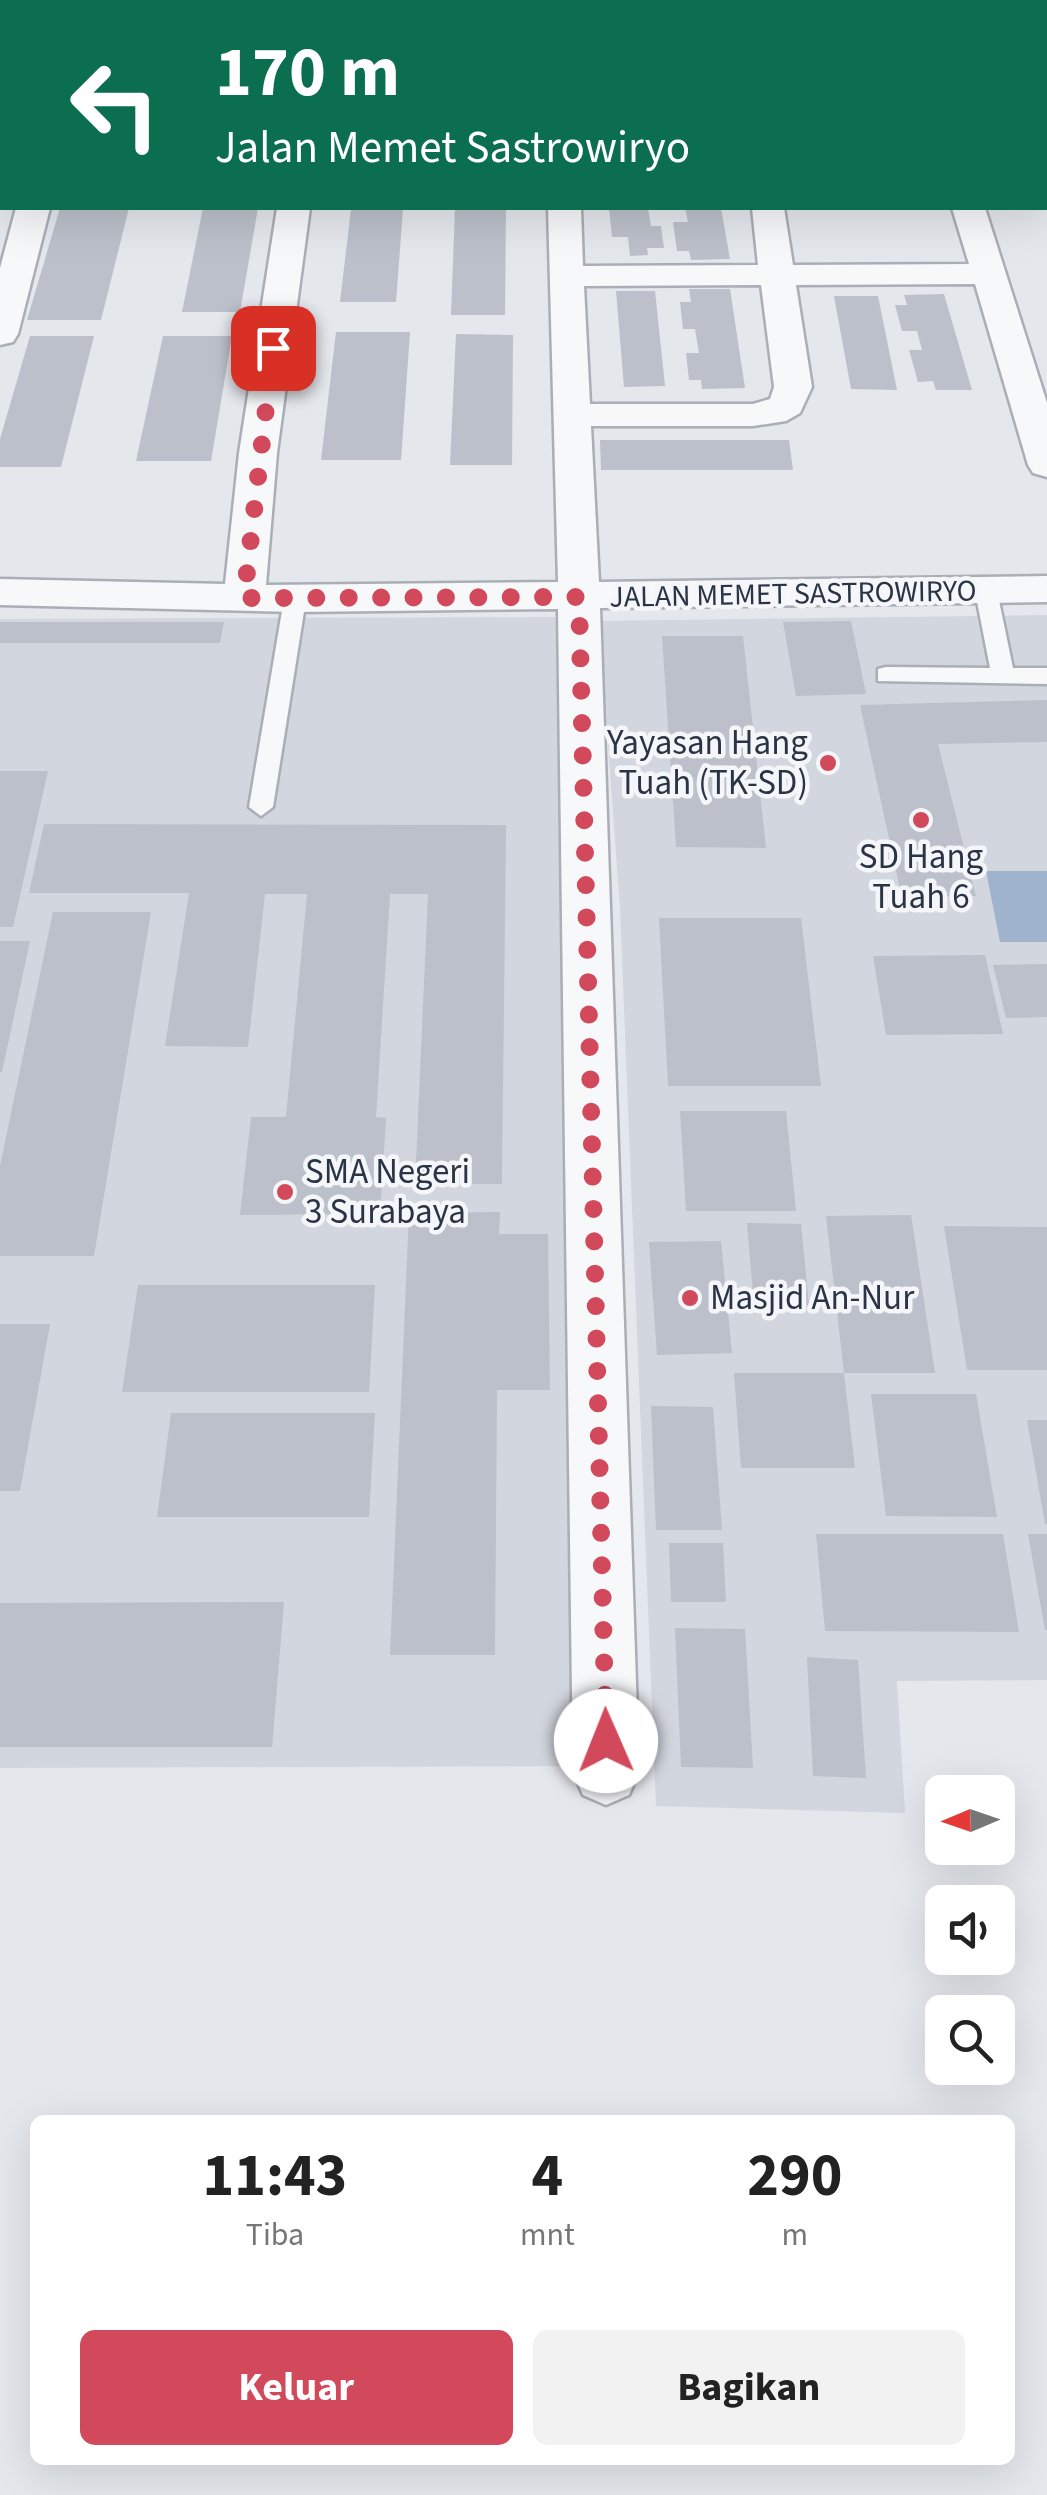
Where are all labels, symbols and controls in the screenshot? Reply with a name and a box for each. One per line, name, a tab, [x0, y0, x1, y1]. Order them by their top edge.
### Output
text: 170 m	[215, 23, 400, 123]
icon: left	[50, 40, 180, 170]
text: Jalan Memet Sastrowiryo	[215, 116, 690, 180]
pin	[231, 306, 316, 391]
icon: arrive	[246, 321, 301, 376]
street label: JALAN MEMET SASTROWIRYO	[609, 569, 977, 619]
place label: Yayasan Hang Tuah (TK-SD)	[606, 718, 808, 808]
marker: Yayasan Hang Tuah (TK-SD)	[817, 752, 839, 774]
marker: SD Hang Tuah 6	[910, 809, 932, 831]
place label: SD Hang Tuah 6	[859, 832, 984, 922]
place label: SMA Negeri 3 Surabaya	[305, 1147, 470, 1237]
marker: SMA Negeri 3 Surabaya	[274, 1181, 296, 1203]
place label: Masjid An-Nur	[710, 1273, 915, 1323]
marker: Masjid An-Nur	[679, 1287, 701, 1309]
position arrow	[554, 1689, 658, 1793]
north arrow	[925, 1775, 1015, 1865]
map controls	[925, 1775, 1015, 2085]
button: sound	[925, 1885, 1015, 1975]
button: search	[925, 1995, 1015, 2085]
text: 11:43	[203, 2134, 347, 2219]
text: 4	[531, 2134, 563, 2219]
text: 290	[747, 2134, 842, 2219]
text: Tiba	[246, 2212, 304, 2258]
text: mnt	[520, 2212, 575, 2258]
text: m	[782, 2212, 808, 2258]
button: Keluar	[80, 2330, 513, 2445]
button: Bagikan	[533, 2330, 965, 2445]

